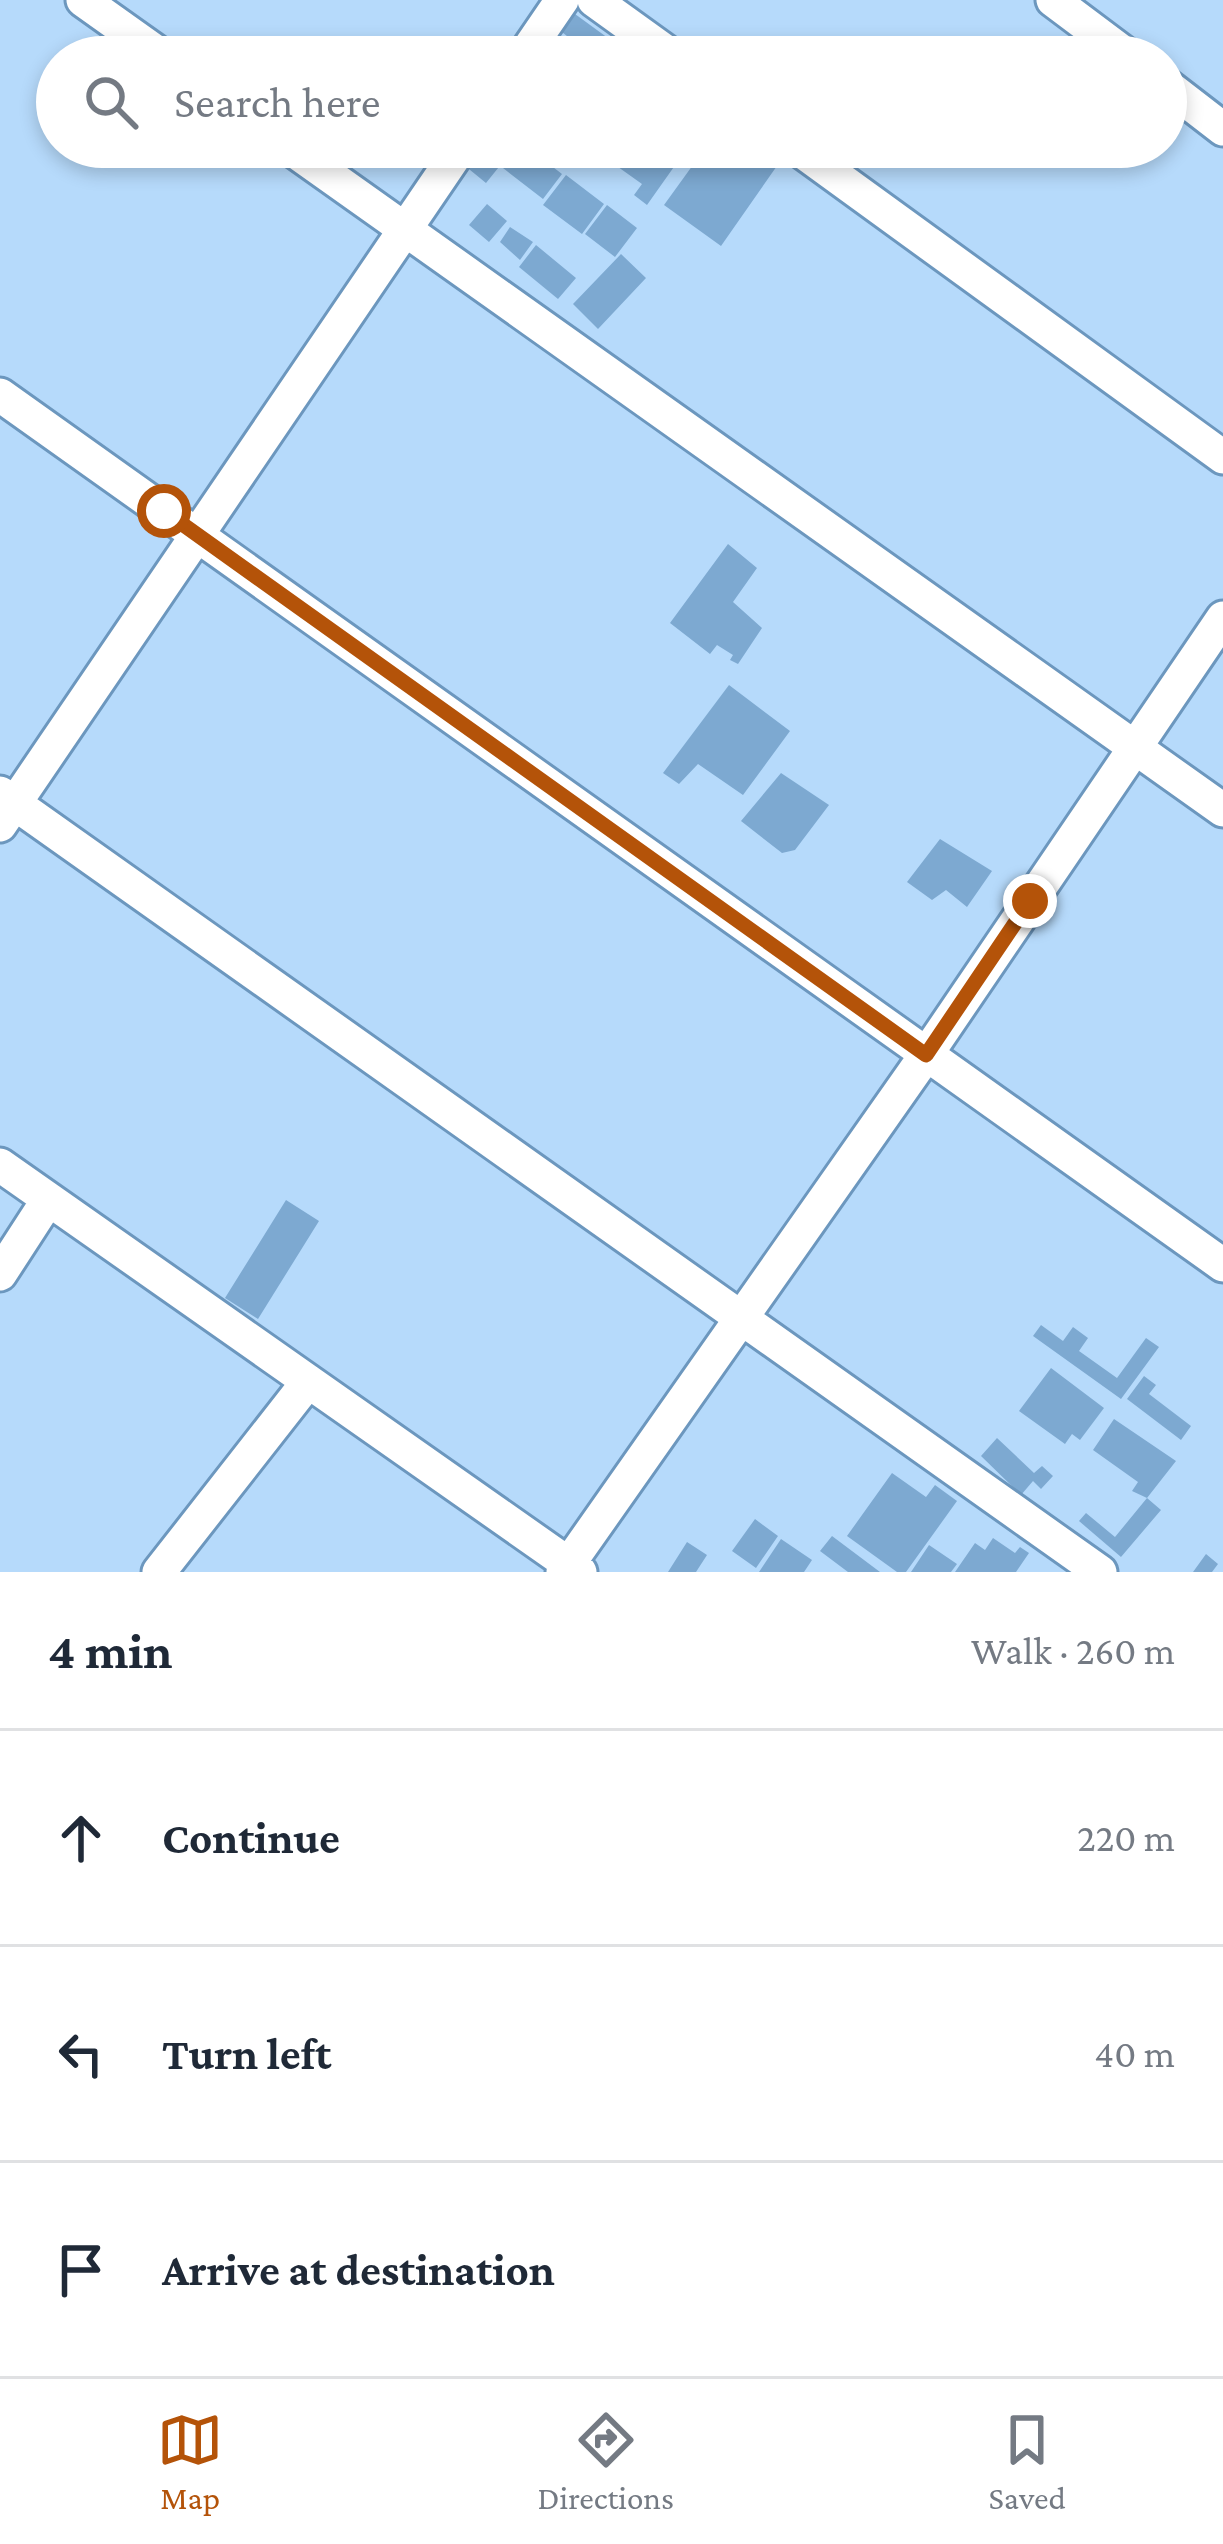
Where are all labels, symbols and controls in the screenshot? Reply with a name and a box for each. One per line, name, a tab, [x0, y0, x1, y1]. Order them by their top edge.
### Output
search box	[36, 36, 1187, 168]
icon: search	[78, 69, 144, 135]
text: Search here	[174, 77, 381, 127]
route start	[137, 484, 191, 538]
route end	[1003, 874, 1057, 928]
text: 4 min	[48, 1622, 173, 1679]
text: Walk · 260 m	[971, 1629, 1175, 1672]
icon: ahead	[48, 1805, 114, 1871]
text: Continue	[162, 1813, 340, 1863]
text: 220 m	[1077, 1816, 1175, 1859]
icon: left	[48, 2021, 114, 2087]
text: Turn left	[162, 2029, 331, 2079]
text: 40 m	[1094, 2032, 1175, 2075]
icon: arrive	[48, 2237, 114, 2303]
text: Arrive at destination	[162, 2245, 555, 2295]
tab: Map	[157, 2407, 223, 2516]
tab: Directions	[538, 2407, 674, 2516]
tab: Saved	[988, 2407, 1066, 2516]

